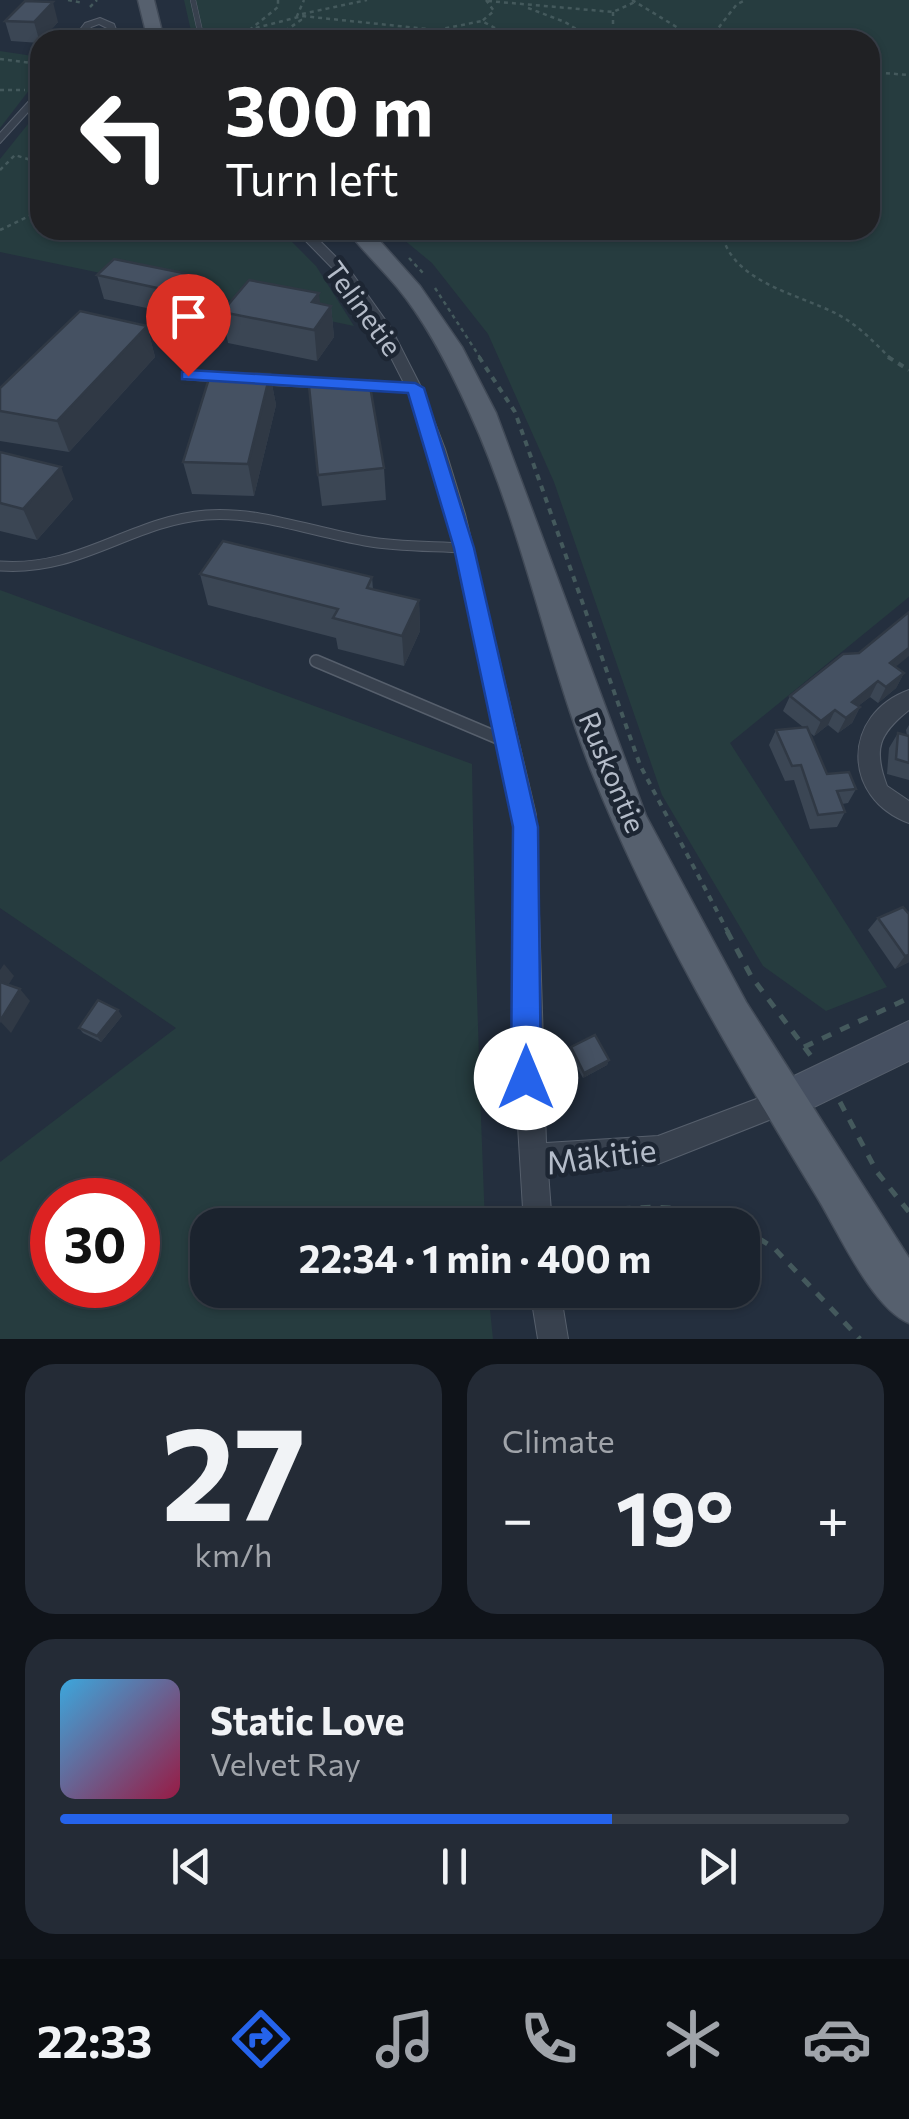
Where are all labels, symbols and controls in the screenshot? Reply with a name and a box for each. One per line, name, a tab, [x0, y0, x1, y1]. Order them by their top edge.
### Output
text: 300 m	[225, 65, 433, 150]
icon: left	[60, 70, 190, 200]
text: Turn left	[225, 150, 399, 205]
street label: Telinetie	[318, 254, 410, 362]
pin	[146, 274, 231, 377]
icon: arrive	[161, 289, 216, 344]
street label: Ruskontie	[572, 707, 654, 837]
position arrow	[474, 1026, 578, 1130]
street label: Mäkitie	[544, 1128, 658, 1182]
speed limit sign: 30	[30, 1178, 160, 1308]
text: 22:34 · 1 min · 400 m	[299, 1234, 651, 1281]
text: 27	[161, 1389, 306, 1548]
text: Climate	[502, 1420, 615, 1460]
text: 19°	[616, 1470, 734, 1561]
text: −	[502, 1483, 533, 1550]
text: +	[817, 1483, 849, 1550]
text: km/h	[195, 1534, 272, 1574]
text: Static Love	[210, 1696, 405, 1743]
text: Velvet Ray	[210, 1743, 361, 1783]
icon: previous	[164, 1839, 219, 1894]
icon: pause	[427, 1839, 482, 1894]
icon: next	[690, 1839, 745, 1894]
icon: directions	[226, 2004, 296, 2074]
icon: music	[370, 2004, 440, 2074]
icon: phone	[514, 2004, 584, 2074]
icon: climate	[658, 2004, 728, 2074]
icon: car	[802, 2004, 872, 2074]
text: 22:33	[37, 2012, 152, 2067]

